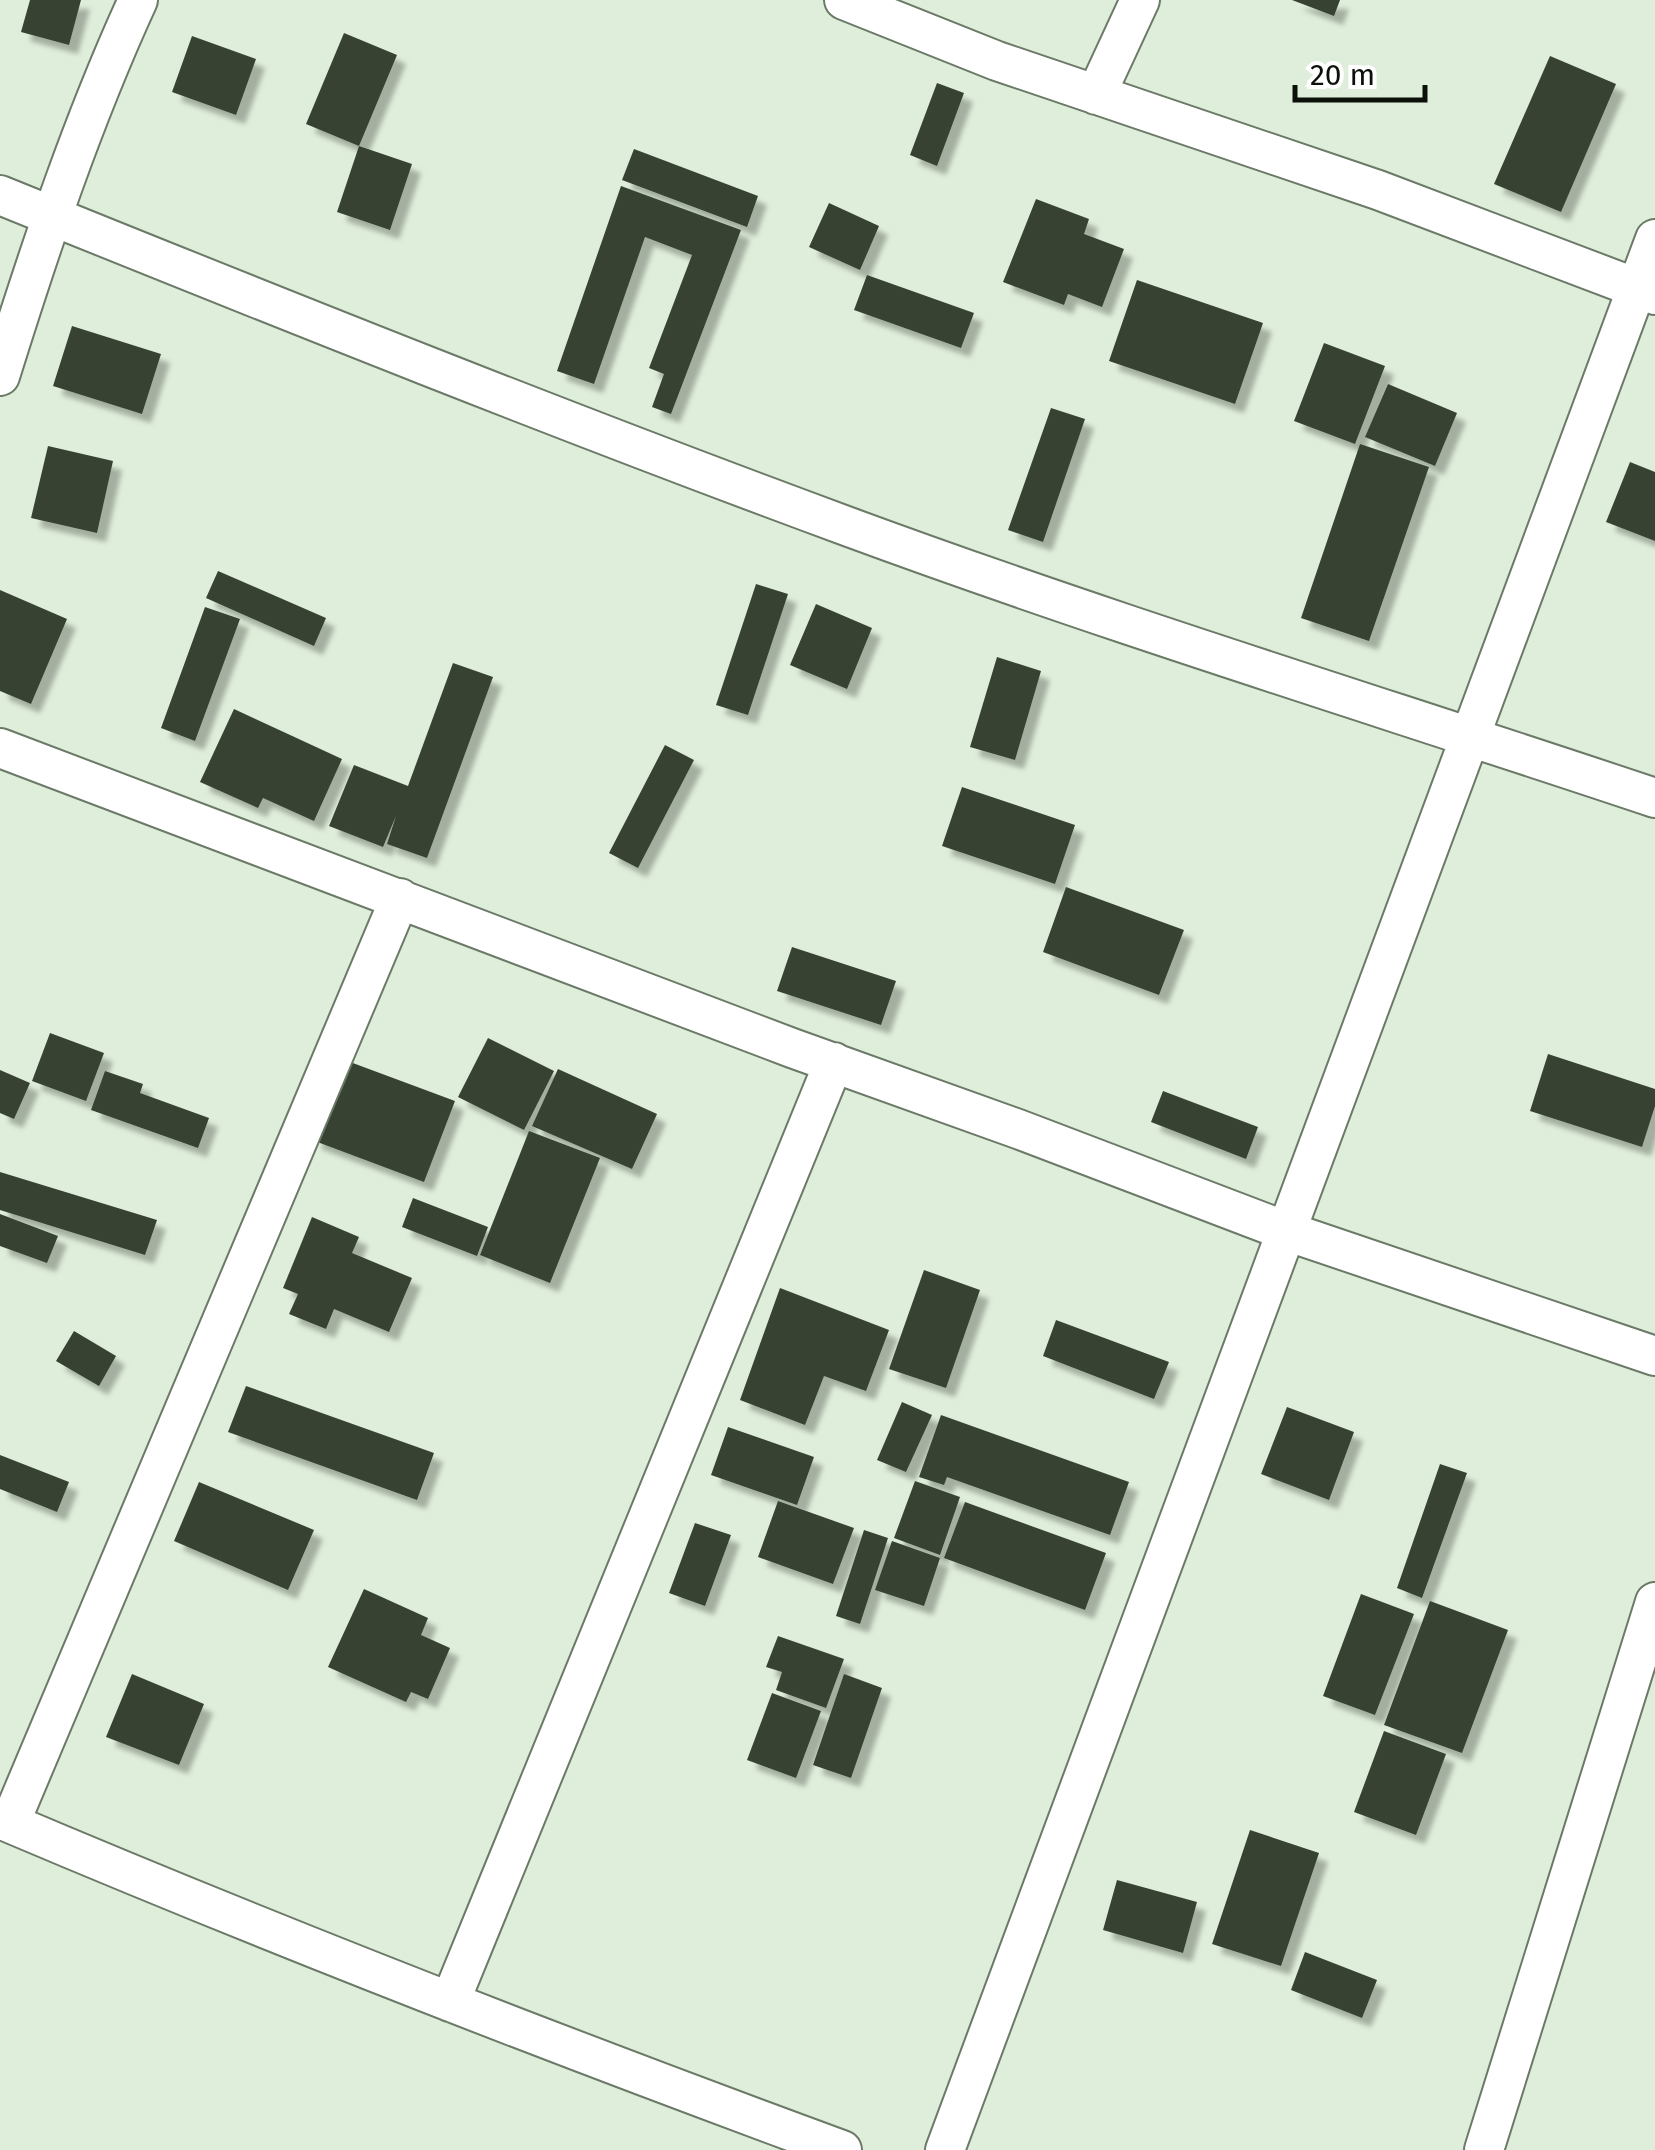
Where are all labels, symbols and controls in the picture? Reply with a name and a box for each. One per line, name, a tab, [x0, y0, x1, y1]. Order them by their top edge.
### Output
scale bar	[1295, 40, 1425, 102]
text: 20 m	[1310, 57, 1375, 93]

